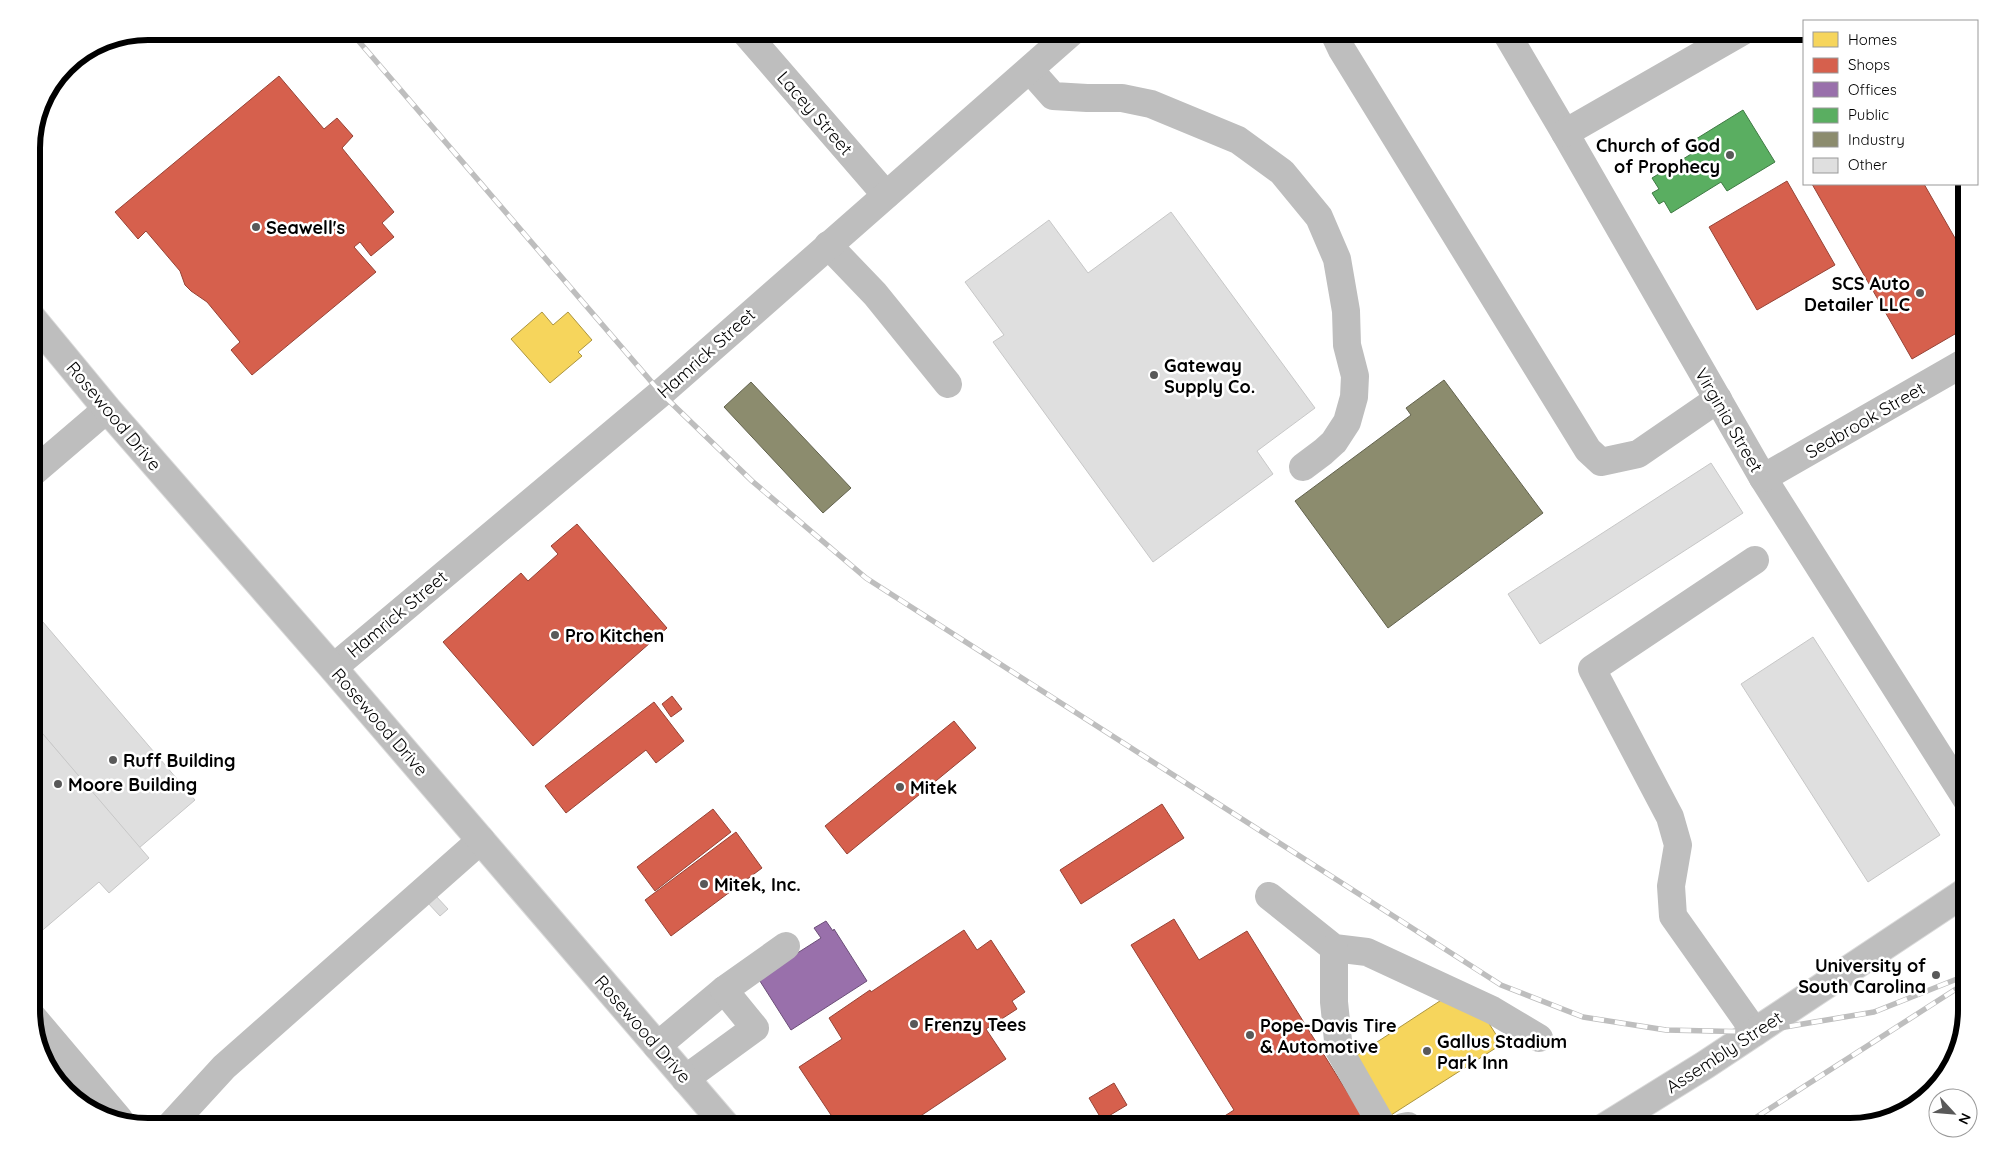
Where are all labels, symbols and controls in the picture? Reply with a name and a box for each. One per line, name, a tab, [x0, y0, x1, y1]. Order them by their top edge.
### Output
legend	[1803, 20, 1978, 185]
text: Homes	[1848, 30, 1897, 49]
text: Shops	[1848, 55, 1890, 74]
street label: Lacey Street	[772, 66, 858, 160]
text: Offices	[1848, 80, 1897, 99]
text: Public	[1848, 105, 1889, 124]
text: Industry	[1848, 130, 1905, 149]
place label: Church of God of Prophecy	[1596, 134, 1720, 178]
marker: Church of God of Prophecy	[1724, 149, 1736, 161]
text: Other	[1848, 155, 1888, 174]
place label: Seawell's	[266, 216, 346, 239]
marker: Seawell's	[250, 221, 262, 233]
place label: SCS Auto Detailer LLC	[1804, 272, 1910, 316]
marker: SCS Auto Detailer LLC	[1914, 287, 1926, 299]
street label: Hamrick Street	[652, 303, 760, 403]
place label: Gateway Supply Co.	[1164, 354, 1255, 398]
street label: Rosewood Drive	[62, 357, 166, 475]
street label: Virginia Street	[1690, 364, 1768, 476]
marker: Gateway Supply Co.	[1148, 369, 1160, 381]
street label: Seabrook Street	[1801, 376, 1929, 464]
street label: Hamrick Street	[342, 565, 452, 663]
place label: Pro Kitchen	[565, 624, 664, 647]
marker: Pro Kitchen	[549, 629, 561, 641]
street label: Rosewood Drive	[327, 663, 433, 781]
place label: Ruff Building	[123, 749, 236, 772]
marker: Ruff Building	[107, 754, 119, 766]
place label: Moore Building	[68, 773, 197, 796]
place label: Mitek	[910, 776, 957, 799]
marker: Moore Building	[52, 778, 64, 790]
marker: Mitek	[894, 781, 906, 793]
place label: Mitek, Inc.	[714, 873, 801, 896]
marker: Mitek, Inc.	[698, 878, 710, 890]
place label: University of South Carolina	[1798, 954, 1926, 998]
marker: University of South Carolina	[1930, 969, 1942, 981]
street label: Rosewood Drive	[590, 970, 696, 1088]
street label: Assembly Street	[1661, 1006, 1787, 1098]
place label: Frenzy Tees	[924, 1013, 1026, 1036]
place label: Pope-Davis Tire & Automotive	[1260, 1014, 1397, 1058]
marker: Frenzy Tees	[908, 1018, 920, 1030]
marker: Pope-Davis Tire & Automotive	[1244, 1029, 1256, 1041]
place label: Gallus Stadium Park Inn	[1437, 1030, 1567, 1074]
marker: Gallus Stadium Park Inn	[1421, 1045, 1433, 1057]
north arrow	[1928, 1088, 1978, 1138]
text: N	[1954, 1110, 1975, 1127]

